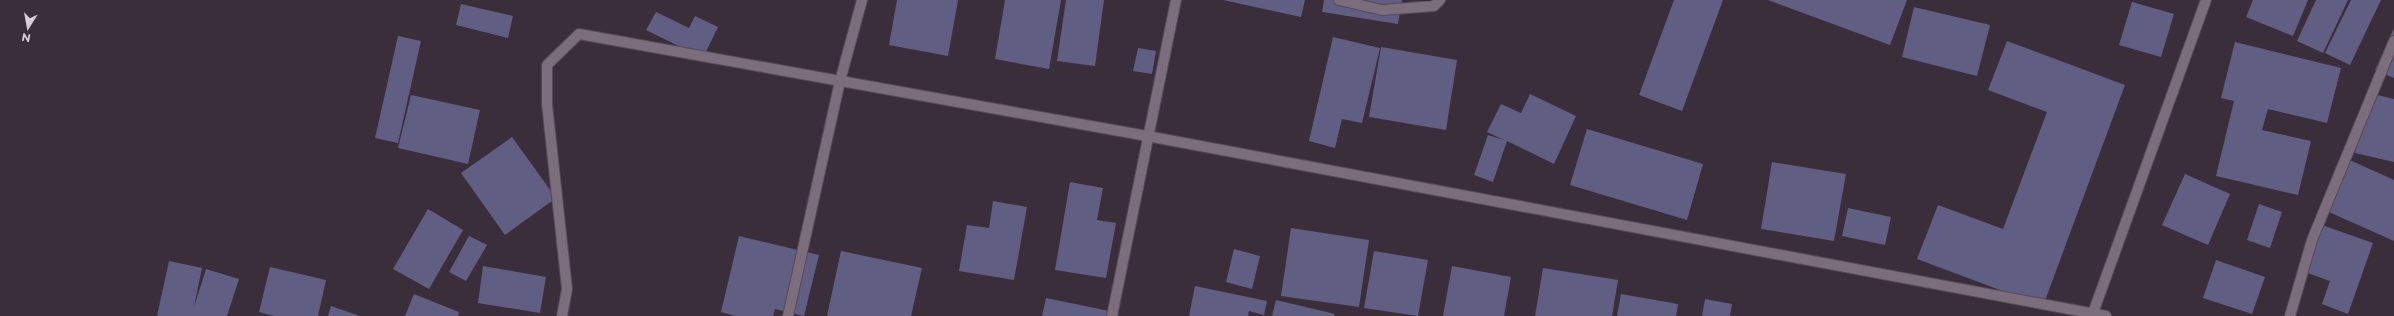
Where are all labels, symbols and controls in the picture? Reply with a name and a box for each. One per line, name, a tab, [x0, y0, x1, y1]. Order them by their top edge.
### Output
north arrow	[8, 8, 48, 48]
text: N	[20, 30, 32, 46]

